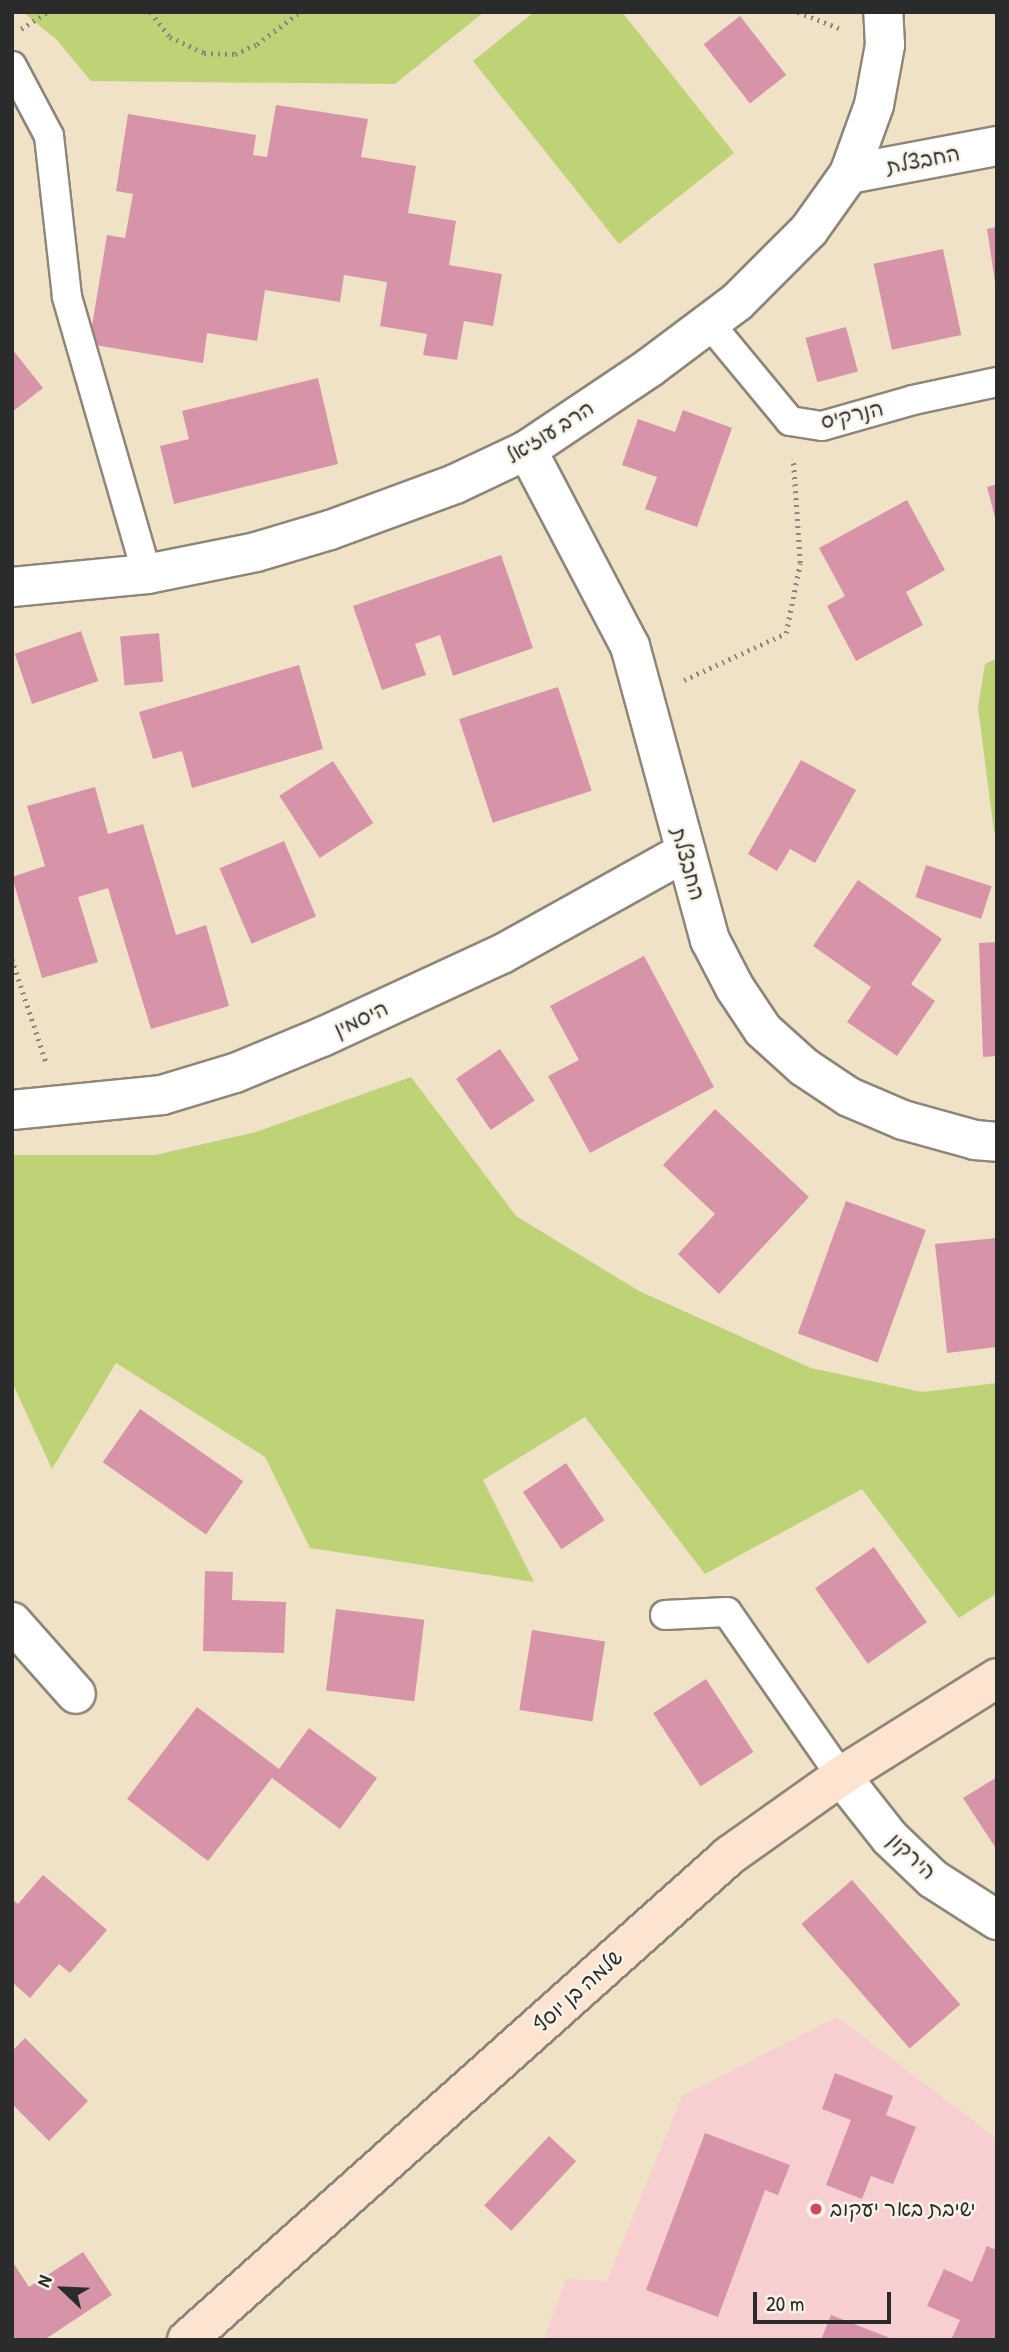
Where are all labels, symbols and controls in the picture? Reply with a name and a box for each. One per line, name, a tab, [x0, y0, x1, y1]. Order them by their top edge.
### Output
street label: החבצלת	[884, 141, 962, 179]
street label: הרב עוזיאל	[502, 395, 598, 469]
street label: הנרקיס	[818, 396, 886, 434]
street label: החבצלת	[666, 825, 710, 903]
street label: היסמין	[330, 996, 392, 1042]
street label: הירקון	[883, 1827, 941, 1885]
street label: שלמה בן יוסף	[528, 1944, 628, 2038]
place label: ישיבת באר יעקוב	[830, 2196, 976, 2222]
marker: ישיבת באר יעקוב	[808, 2201, 824, 2217]
north arrow	[28, 2254, 98, 2324]
text: N	[30, 2271, 58, 2291]
scale bar	[757, 2278, 895, 2322]
text: 20 m	[766, 2289, 804, 2318]

